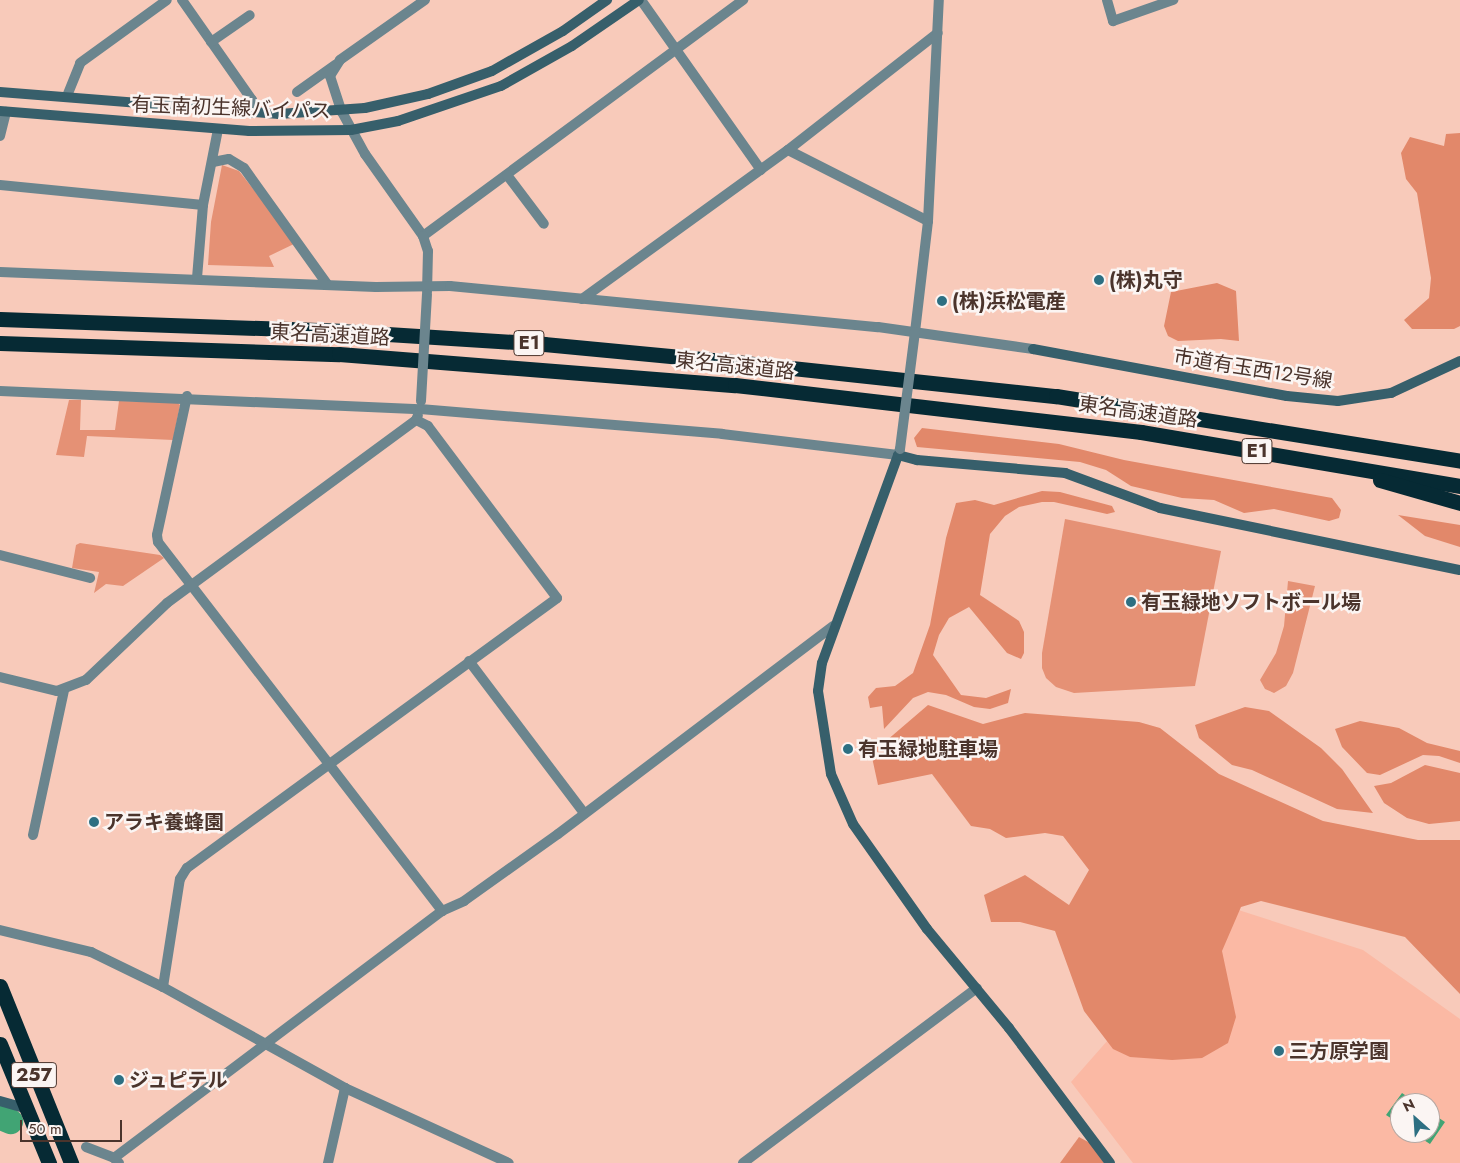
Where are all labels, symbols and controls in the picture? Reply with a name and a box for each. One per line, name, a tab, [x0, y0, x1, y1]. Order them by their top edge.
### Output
street label: 有玉南初生線バイパス	[131, 93, 331, 123]
place label: (株)丸守	[1109, 268, 1183, 292]
marker: (株)丸守	[1093, 274, 1105, 286]
place label: (株)浜松電産	[952, 289, 1066, 313]
marker: (株)浜松電産	[936, 295, 948, 307]
street label: 東名高速道路	[269, 320, 391, 350]
road number: E1	[513, 326, 545, 359]
street label: 市道有玉西12号線	[1172, 345, 1334, 393]
street label: 東名高速道路	[674, 348, 796, 384]
street label: 東名高速道路	[1077, 392, 1199, 432]
road number: E1	[1241, 434, 1273, 468]
place label: 有玉緑地ソフトボール場	[1141, 590, 1361, 614]
marker: 有玉緑地ソフトボール場	[1125, 596, 1137, 608]
place label: 有玉緑地駐車場	[858, 737, 998, 761]
marker: 有玉緑地駐車場	[842, 743, 854, 755]
place label: アラキ養蜂園	[104, 810, 224, 834]
marker: アラキ養蜂園	[88, 816, 100, 828]
place label: 三方原学園	[1289, 1039, 1389, 1063]
marker: 三方原学園	[1273, 1045, 1285, 1057]
road number: 257	[10, 1058, 58, 1092]
place label: ジュピテル	[129, 1068, 229, 1092]
marker: ジュピテル	[113, 1074, 125, 1086]
north arrow	[1390, 1093, 1440, 1143]
text: N	[1399, 1094, 1418, 1117]
scale bar	[22, 1110, 125, 1142]
text: 50 m	[28, 1118, 62, 1140]

